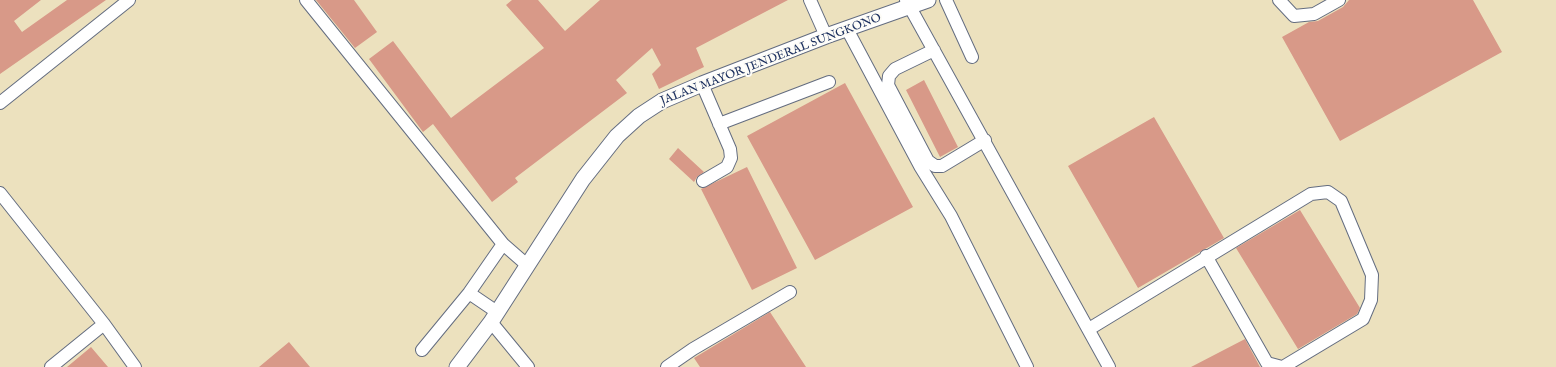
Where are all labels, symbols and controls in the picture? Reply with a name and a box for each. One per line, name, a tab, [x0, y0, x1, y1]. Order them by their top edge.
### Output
street label: JALAN MAYOR JENDERAL SUNGKONO	[659, 11, 883, 109]

